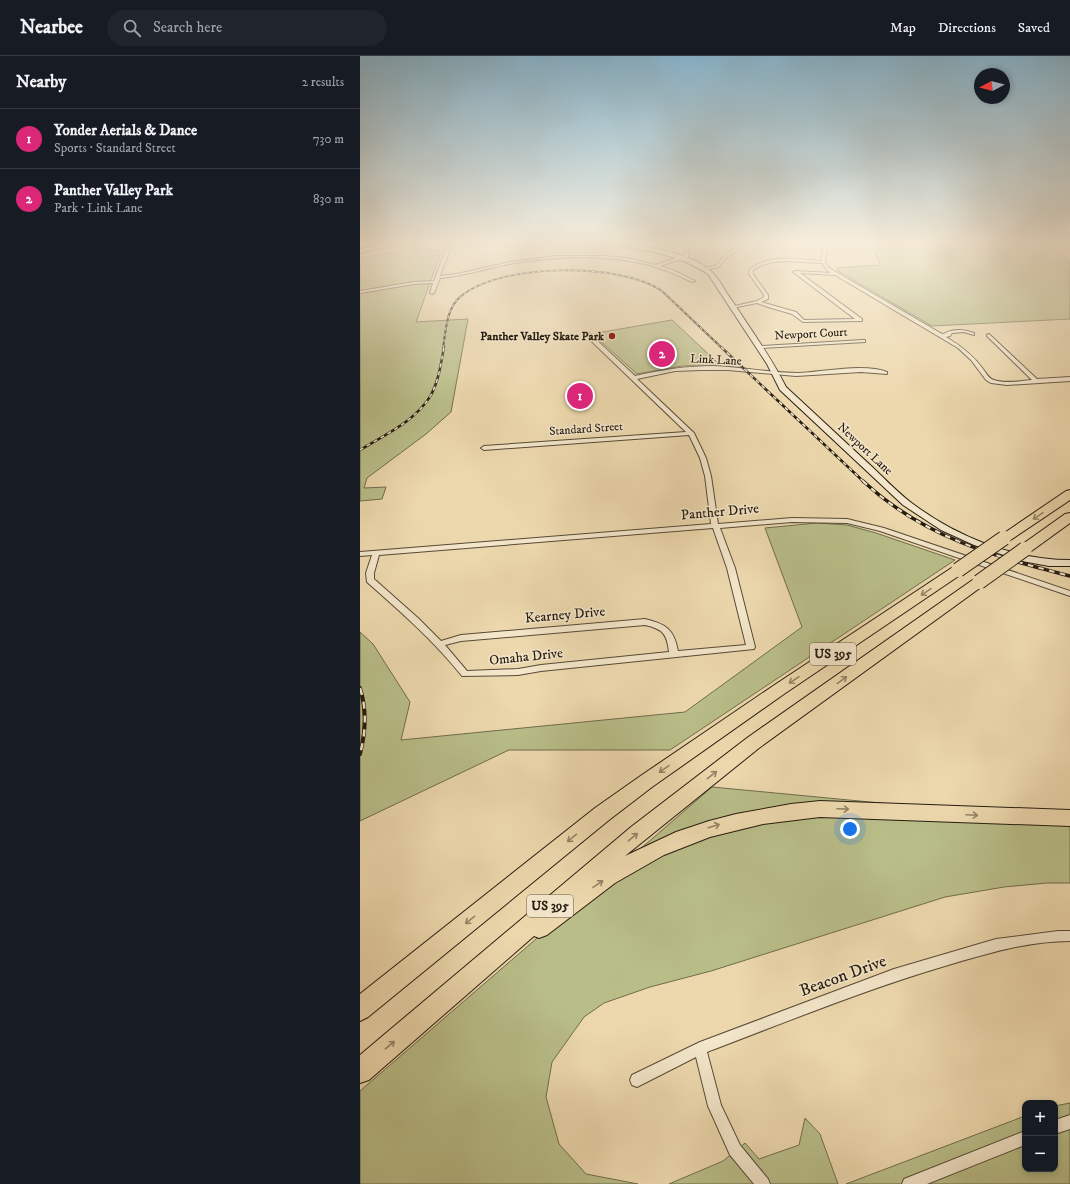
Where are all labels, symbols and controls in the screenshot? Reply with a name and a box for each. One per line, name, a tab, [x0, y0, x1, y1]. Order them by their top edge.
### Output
search box	[107, 10, 387, 46]
text: Nearbee	[20, 16, 83, 39]
icon: search	[121, 17, 143, 39]
text: Search here	[153, 18, 222, 37]
text: Map	[890, 19, 916, 37]
text: Directions	[938, 19, 996, 37]
text: Saved	[1018, 19, 1050, 37]
north arrow	[974, 68, 1010, 104]
text: Nearby	[16, 71, 66, 93]
text: 2 results	[302, 74, 344, 90]
text: Yonder Aerials & Dance	[54, 121, 197, 140]
text: 1	[27, 131, 31, 147]
text: 730 m	[313, 131, 344, 147]
text: Sports · Standard Street	[54, 140, 176, 156]
text: Panther Valley Park	[54, 181, 173, 200]
text: 2	[26, 191, 32, 207]
text: 830 m	[313, 191, 344, 207]
text: Park · Link Lane	[54, 200, 143, 216]
street label: Newport Court	[774, 325, 848, 343]
place label: Panther Valley Skate Park	[480, 329, 605, 344]
marker: Panther Valley Skate Park	[607, 331, 617, 341]
pin: 2	[649, 339, 675, 369]
street label: Link Lane	[690, 351, 742, 369]
pin: 1	[567, 381, 593, 411]
street label: Standard Street	[549, 419, 624, 439]
street label: Newport Lane	[834, 420, 896, 478]
street label: Panther Drive	[680, 500, 760, 524]
one-way arrow	[1032, 512, 1043, 520]
one-way arrow	[920, 588, 931, 596]
street label: Kearney Drive	[524, 603, 606, 627]
road number: US 395	[810, 643, 856, 665]
street label: Omaha Drive	[488, 644, 564, 670]
one-way arrow	[789, 676, 800, 684]
one-way arrow	[836, 676, 847, 684]
one-way arrow	[659, 765, 670, 773]
one-way arrow	[707, 771, 718, 780]
one-way arrow	[836, 805, 849, 813]
one-way arrow	[965, 811, 978, 819]
your location	[840, 819, 860, 839]
one-way arrow	[708, 822, 721, 829]
one-way arrow	[627, 833, 638, 841]
one-way arrow	[566, 834, 577, 843]
one-way arrow	[593, 880, 604, 888]
road number: US 395	[527, 895, 573, 917]
one-way arrow	[465, 915, 476, 924]
street label: Beacon Drive	[796, 950, 890, 1002]
one-way arrow	[384, 1041, 395, 1050]
map controls	[1022, 1100, 1058, 1172]
button: +	[1022, 1100, 1058, 1136]
button: −	[1022, 1136, 1058, 1172]

